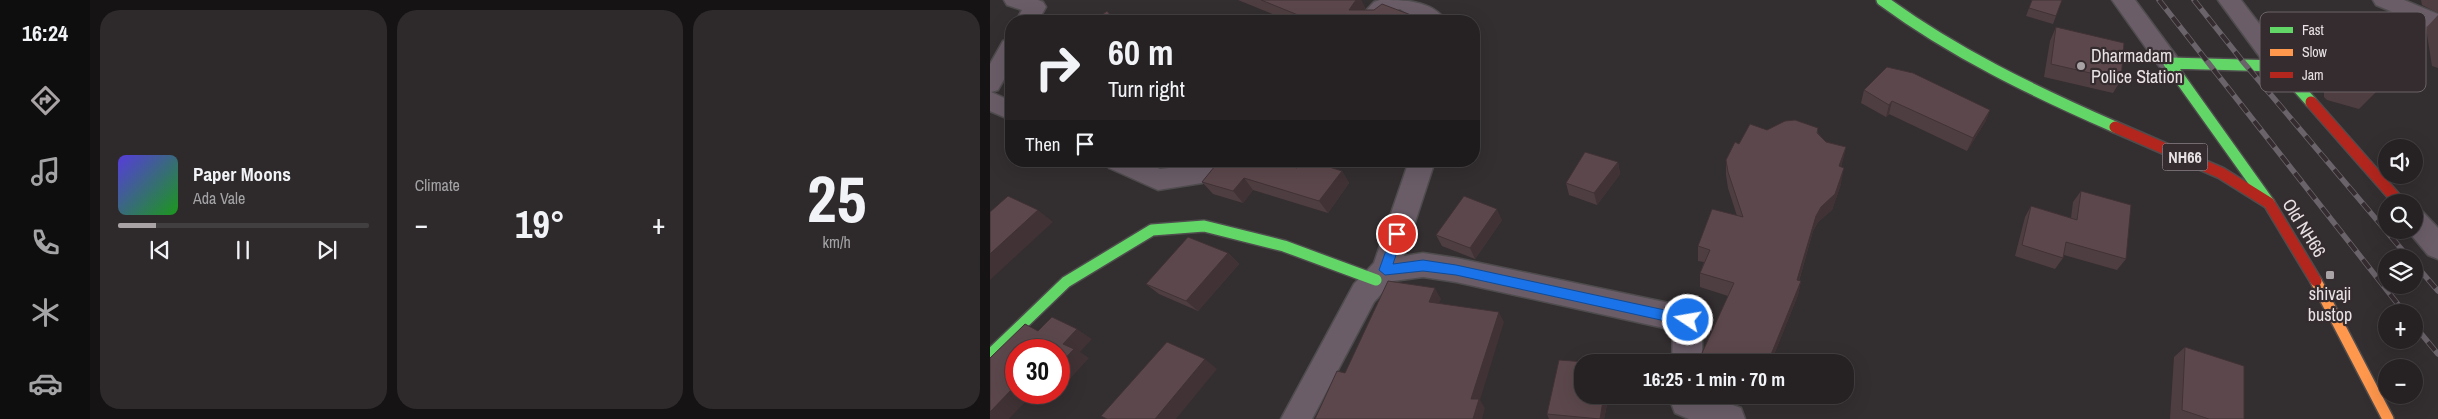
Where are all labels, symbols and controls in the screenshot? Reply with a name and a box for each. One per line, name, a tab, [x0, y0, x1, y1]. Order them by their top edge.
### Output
legend	[2260, 12, 2426, 92]
text: 16:24	[22, 18, 68, 48]
text: Fast	[2302, 21, 2324, 39]
text: 60 m	[1108, 29, 1173, 76]
icon: right	[1025, 35, 1090, 100]
place label: Dharmadam Police Station	[2091, 43, 2183, 89]
text: Slow	[2302, 43, 2328, 61]
marker: Dharmadam Police Station	[2075, 60, 2087, 72]
text: Jam	[2302, 66, 2324, 84]
text: Turn right	[1108, 74, 1185, 104]
icon: directions	[28, 83, 63, 118]
icon: arrive	[1071, 130, 1099, 158]
text: Then	[1025, 131, 1061, 157]
map controls	[2378, 139, 2423, 404]
button: sound	[2378, 139, 2423, 184]
road number: NH66	[2162, 144, 2208, 170]
icon: music	[28, 154, 63, 189]
text: 25	[807, 155, 866, 242]
text: Paper Moons	[193, 161, 291, 187]
text: Climate	[415, 174, 460, 196]
text: Ada Vale	[193, 187, 245, 209]
street label: Old NH66	[2277, 194, 2332, 262]
button: search	[2378, 194, 2423, 239]
text: 19°	[515, 199, 565, 250]
text: −	[415, 205, 428, 243]
text: +	[652, 205, 665, 243]
pin	[1376, 213, 1418, 255]
icon: arrive	[1383, 220, 1411, 248]
icon: phone	[28, 225, 63, 260]
text: km/h	[822, 231, 851, 253]
icon: previous	[146, 236, 174, 264]
icon: pause	[229, 236, 257, 264]
icon: next	[313, 236, 341, 264]
button: layers	[2378, 249, 2423, 294]
marker: shivaji bustop	[2324, 269, 2336, 281]
place label: shivaji bustop	[2308, 281, 2352, 327]
position arrow	[1661, 293, 1713, 345]
icon: climate	[28, 295, 63, 330]
button: +	[2378, 304, 2423, 349]
speed limit sign: 30	[1005, 339, 1070, 404]
button: −	[2378, 359, 2423, 404]
icon: car	[28, 366, 63, 401]
text: 16:25 · 1 min · 70 m	[1643, 366, 1785, 392]

